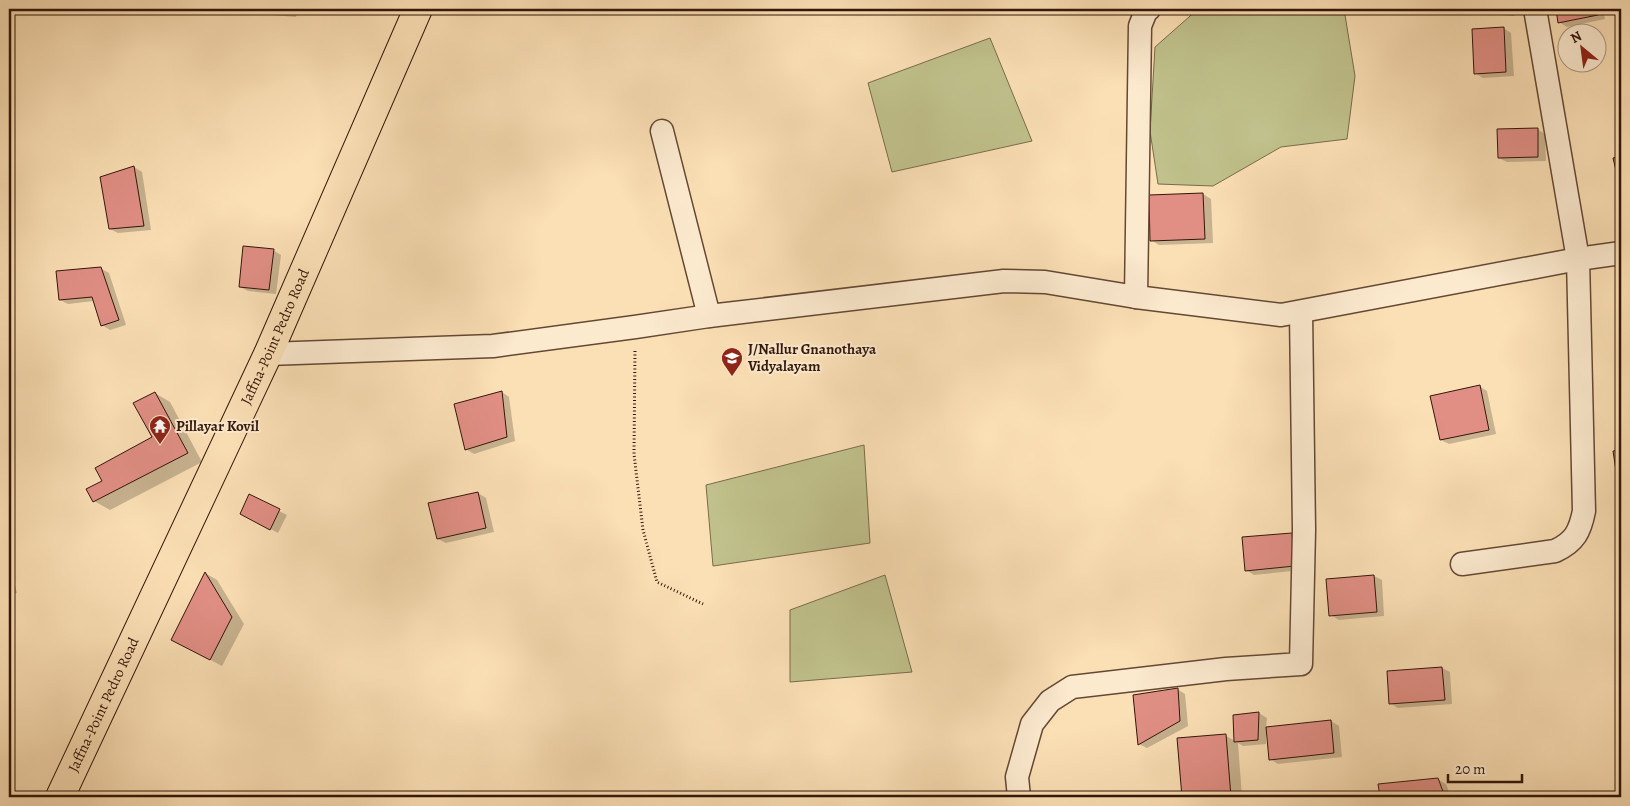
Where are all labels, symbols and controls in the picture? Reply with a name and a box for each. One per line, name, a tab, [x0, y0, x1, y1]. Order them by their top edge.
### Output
north arrow	[1558, 22, 1608, 72]
text: N	[1567, 26, 1585, 48]
street label: Jaffna-Point Pedro Road	[236, 265, 314, 408]
place label: J/Nallur Gnanothaya Vidyalayam	[747, 339, 877, 376]
school or university icon: J/Nallur Gnanothaya Vidyalayam	[720, 346, 744, 377]
temple icon: Pillayar Kovil	[148, 414, 172, 445]
place label: Pillayar Kovil	[176, 416, 259, 436]
street label: Jaffna-Point Pedro Road	[63, 633, 144, 775]
scale bar	[1448, 751, 1521, 783]
text: 20 m	[1455, 759, 1486, 779]

